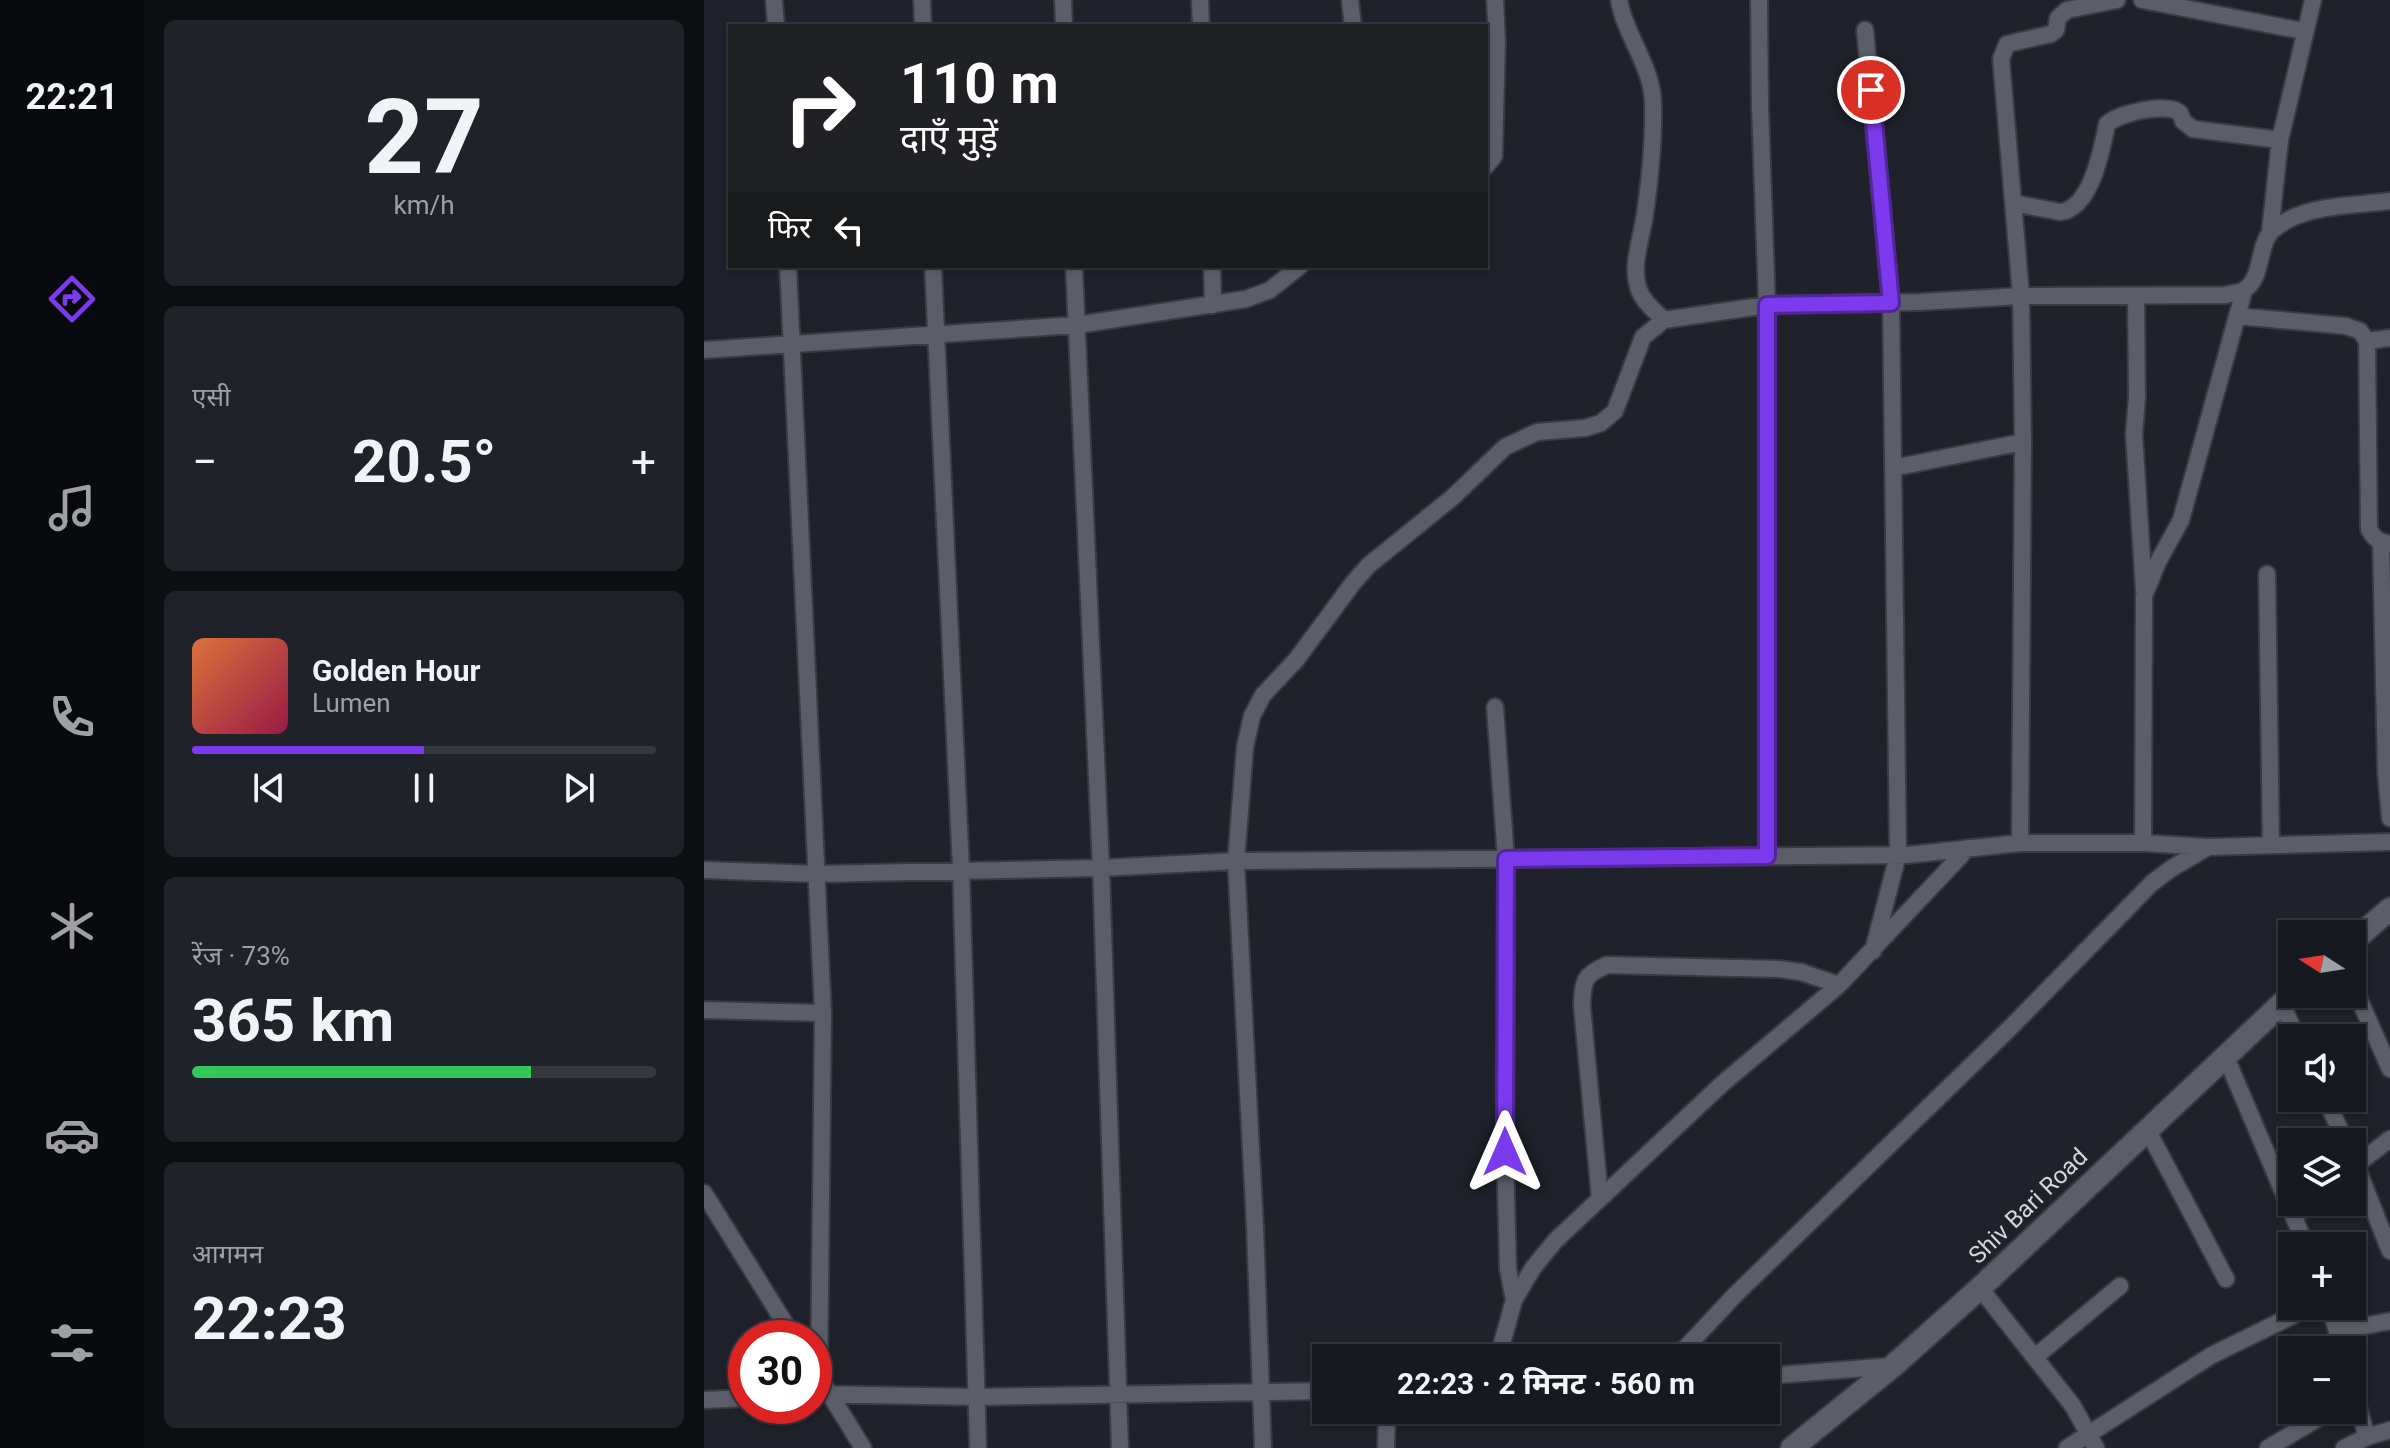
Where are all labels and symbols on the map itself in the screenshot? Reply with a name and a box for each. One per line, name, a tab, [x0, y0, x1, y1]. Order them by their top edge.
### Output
pin	[1837, 56, 1905, 124]
north arrow	[2278, 920, 2366, 1008]
position arrow	[1463, 1110, 1547, 1194]
street label: Shiv Bari Road	[1963, 1142, 2093, 1270]
speed limit sign: 30	[728, 1320, 832, 1424]

